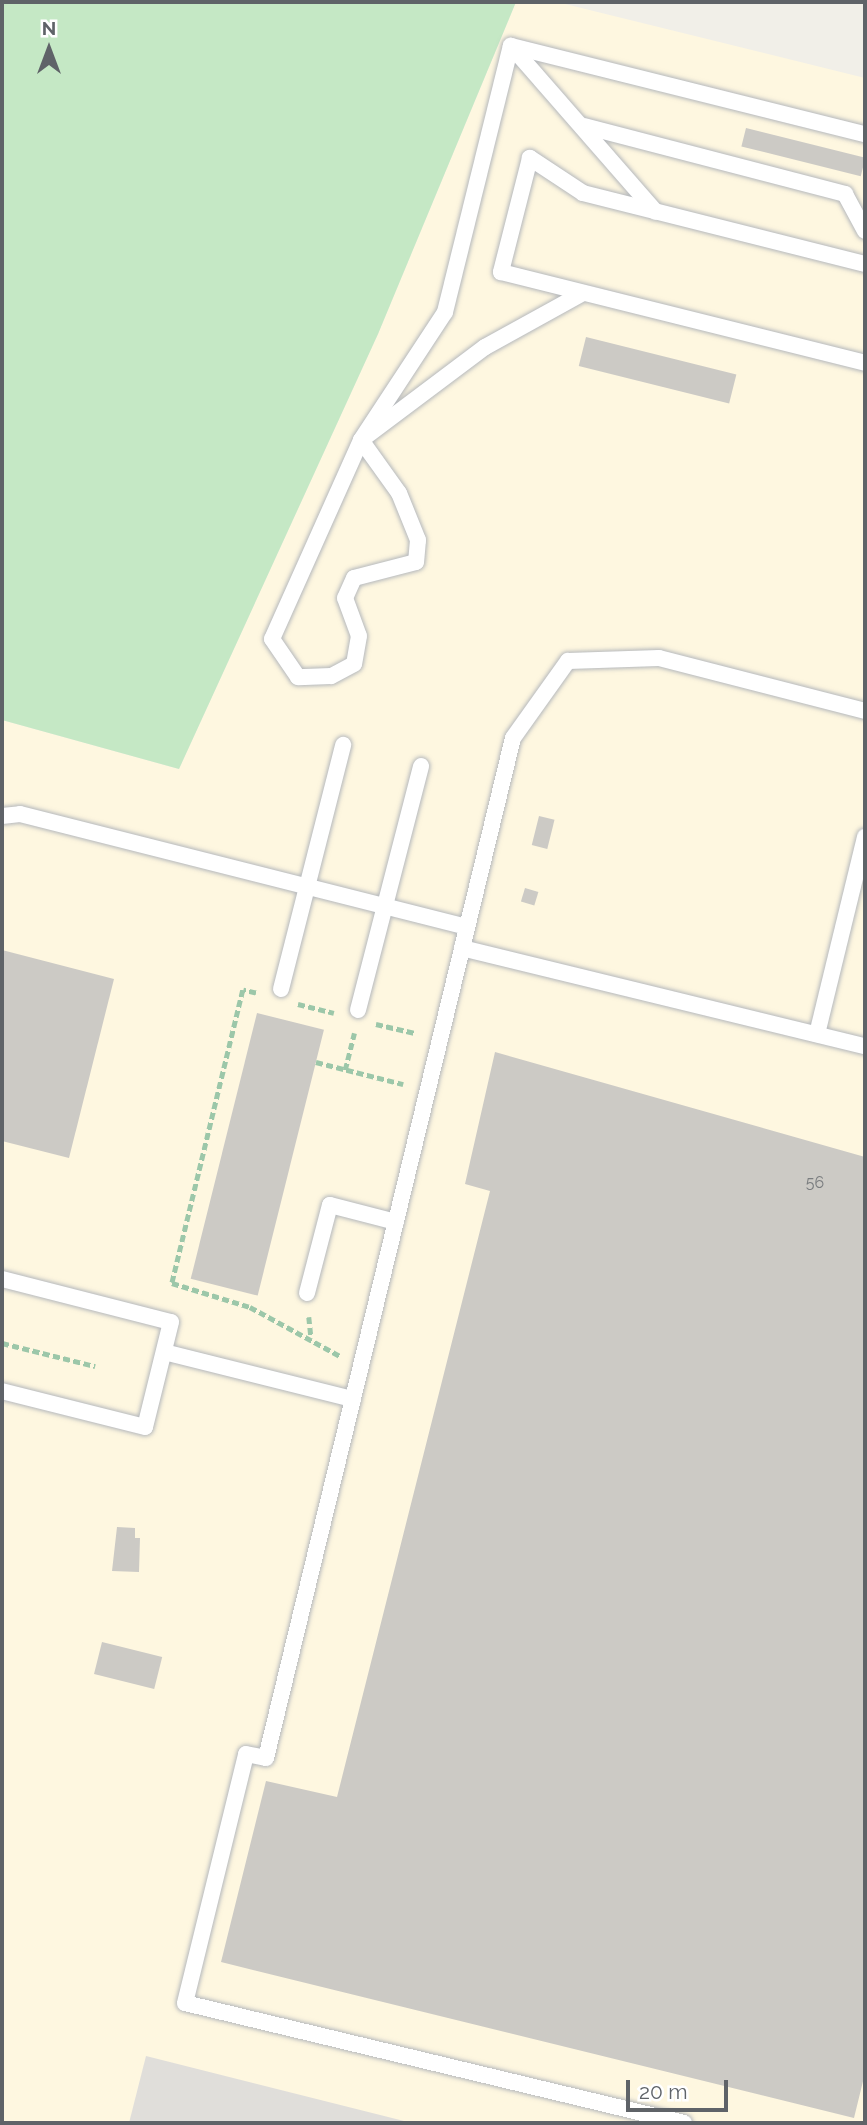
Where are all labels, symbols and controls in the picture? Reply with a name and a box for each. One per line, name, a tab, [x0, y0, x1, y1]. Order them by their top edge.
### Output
north arrow	[14, 14, 84, 84]
text: N	[42, 17, 56, 39]
house number: 56	[806, 1173, 824, 1193]
scale bar	[629, 2066, 730, 2110]
text: 20 m	[639, 2079, 687, 2104]

